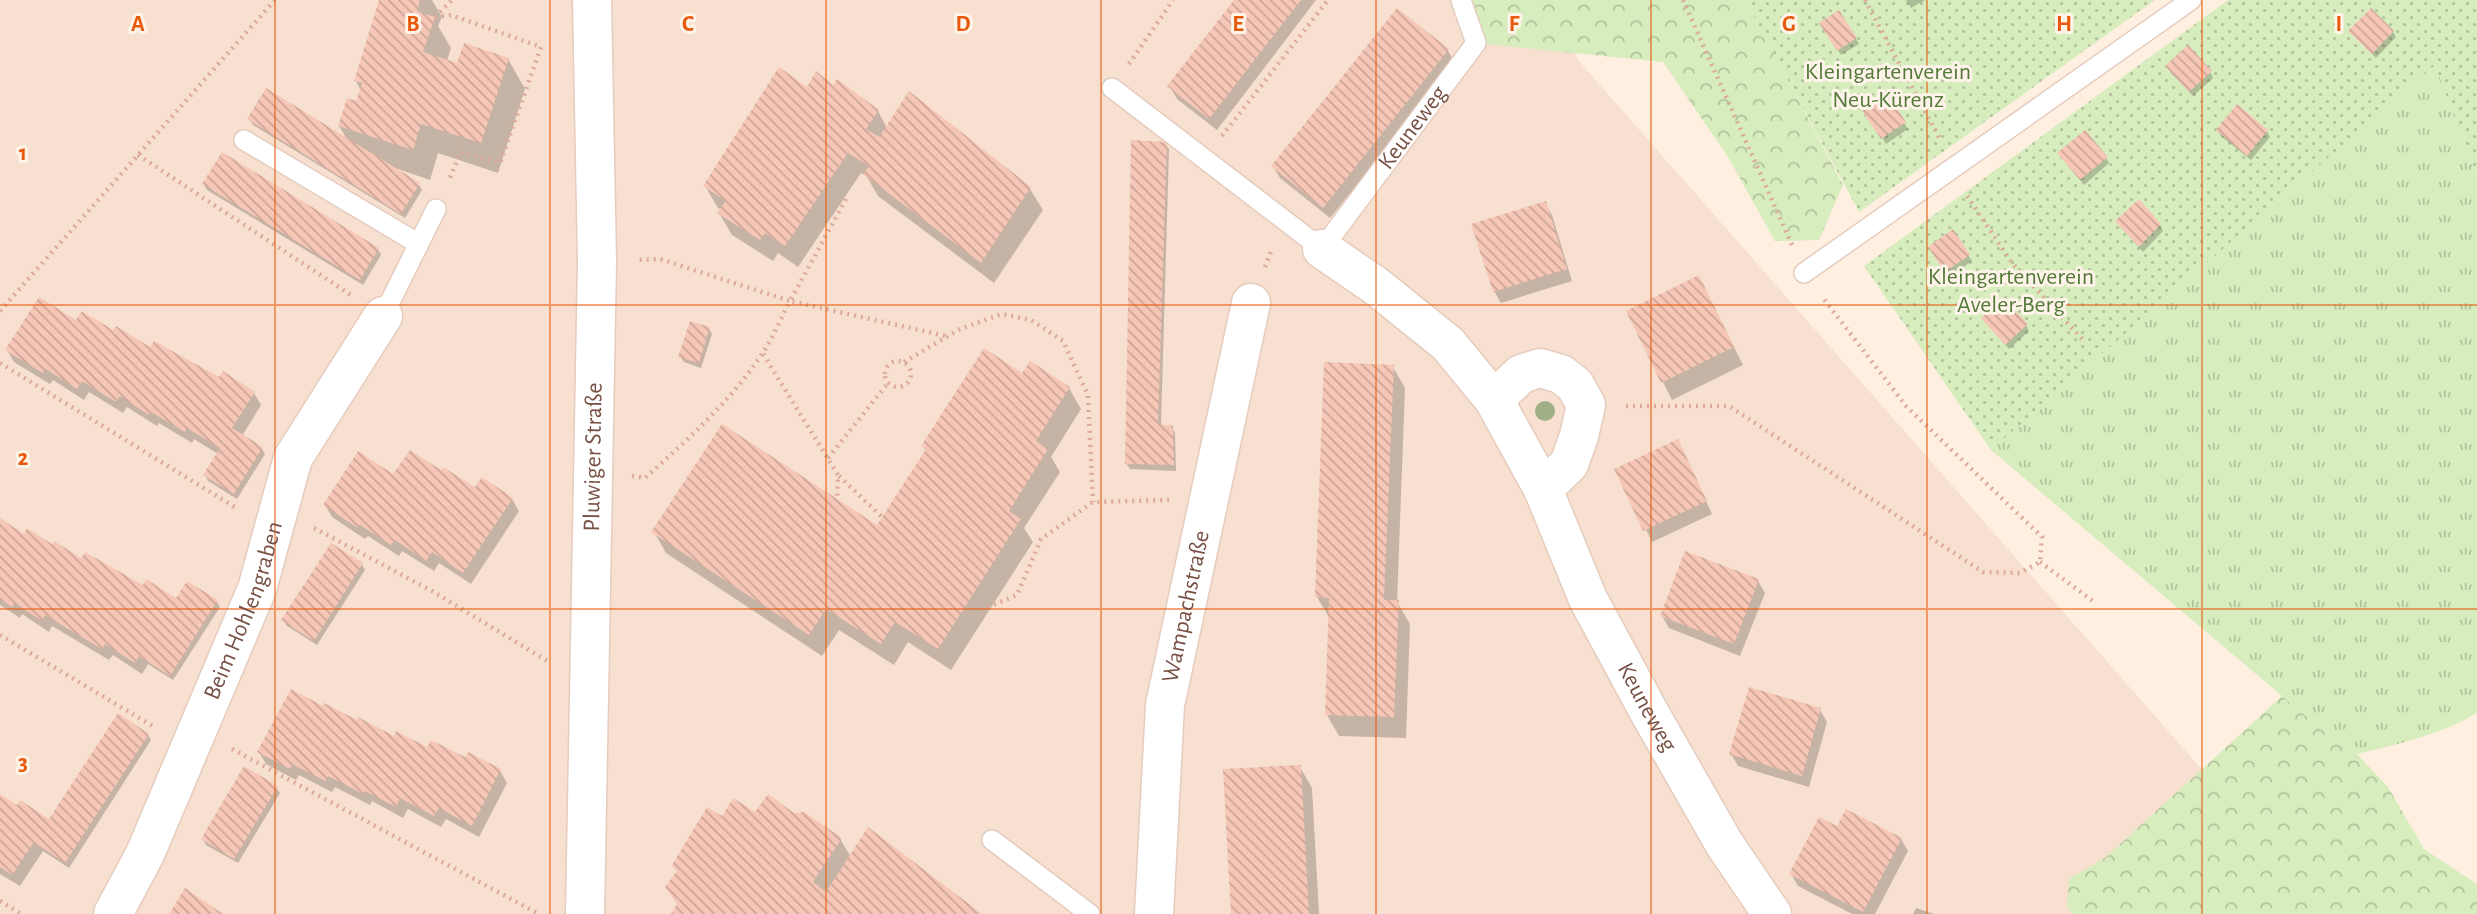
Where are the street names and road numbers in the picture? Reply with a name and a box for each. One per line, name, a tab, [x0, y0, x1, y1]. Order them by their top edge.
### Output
street label: Keuneweg	[1374, 81, 1452, 174]
street label: Pluwiger Straße	[580, 382, 607, 532]
street label: Beim Hohlengraben	[200, 519, 287, 703]
street label: Wampachstraße	[1158, 528, 1214, 685]
street label: Keuneweg	[1613, 659, 1681, 756]

